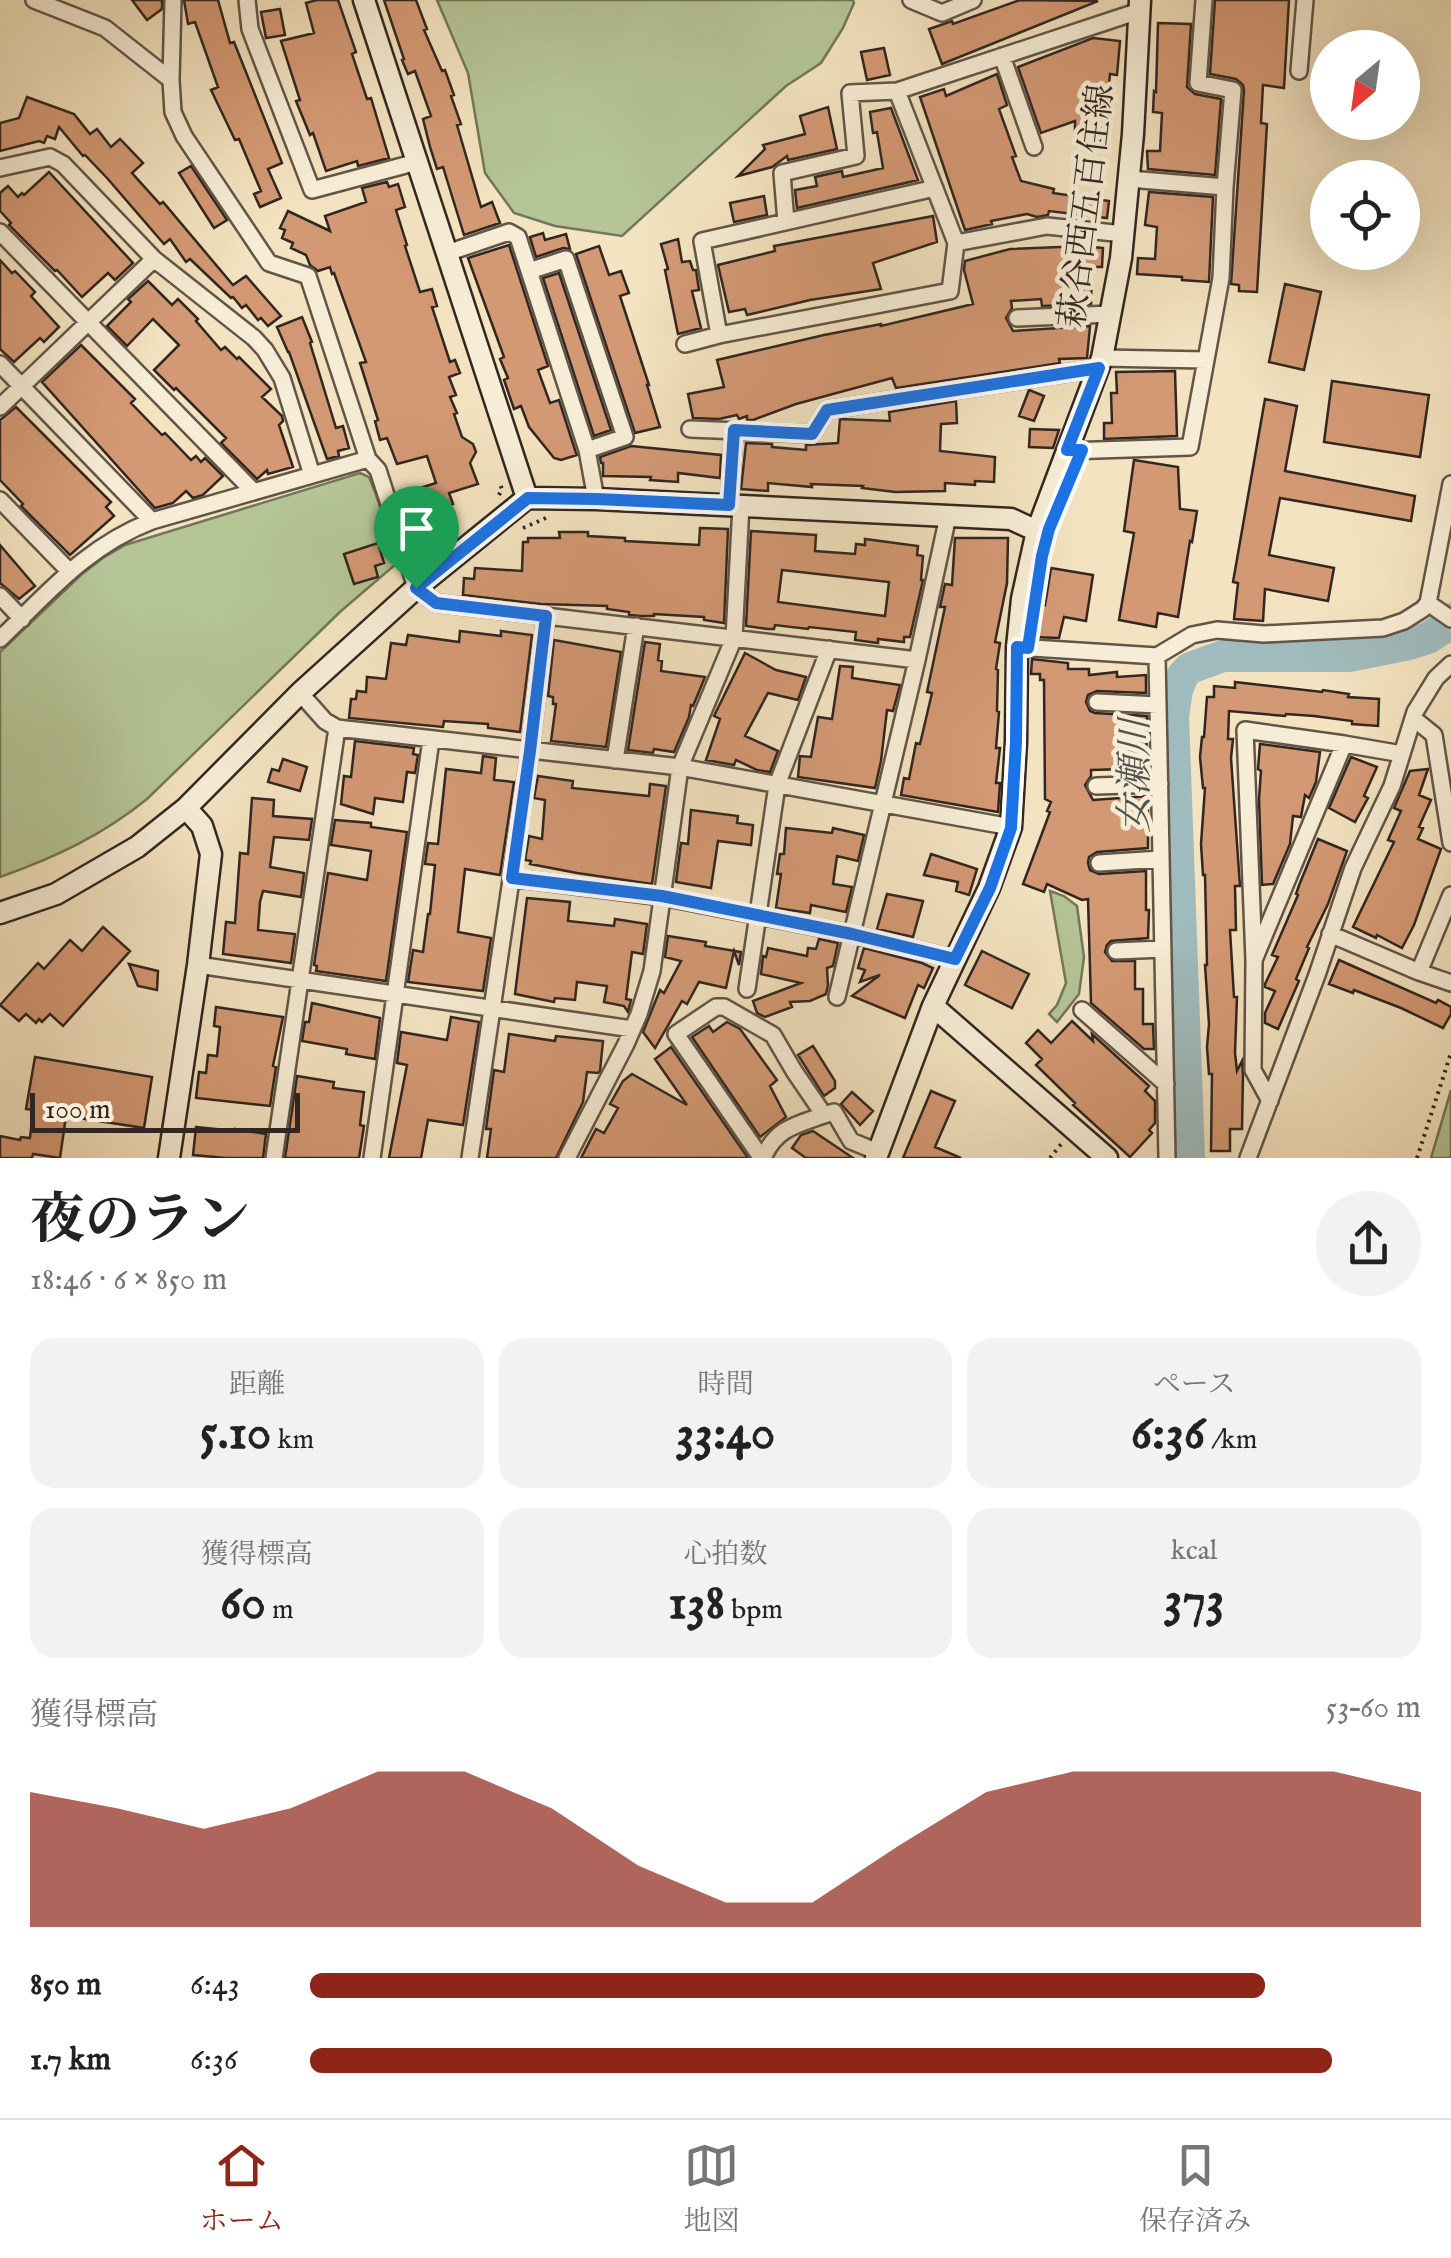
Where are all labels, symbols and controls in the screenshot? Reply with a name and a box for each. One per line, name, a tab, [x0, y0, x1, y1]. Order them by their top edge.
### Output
north arrow	[1310, 30, 1420, 140]
map controls	[1310, 30, 1420, 270]
street label: 萩谷西五百住線	[1051, 82, 1125, 330]
button: locate	[1310, 160, 1420, 270]
pin	[374, 486, 459, 589]
icon: arrive	[389, 501, 444, 556]
water label: 女瀬川	[1113, 715, 1161, 833]
scale bar	[30, 1088, 300, 1132]
text: 100 m	[45, 1093, 111, 1128]
text: 夜のラン	[30, 1187, 250, 1257]
button: share	[1316, 1191, 1421, 1296]
text: 18:46 · 6 × 850 m	[30, 1260, 227, 1301]
text: 距離	[229, 1368, 285, 1403]
text: 時間	[697, 1368, 754, 1403]
text: ペース	[1153, 1368, 1235, 1403]
text: 5.10	[200, 1403, 271, 1466]
text: 33:40	[676, 1403, 775, 1466]
text: 6:36	[1131, 1403, 1205, 1466]
text: km	[271, 1423, 314, 1458]
text: /km	[1205, 1423, 1257, 1458]
text: kcal	[1171, 1534, 1217, 1569]
text: 獲得標高	[201, 1538, 313, 1573]
text: 心拍数	[683, 1538, 768, 1573]
text: 373	[1164, 1569, 1225, 1632]
text: 60	[220, 1573, 266, 1636]
text: 138	[668, 1573, 725, 1636]
text: m	[266, 1593, 294, 1628]
text: bpm	[725, 1593, 783, 1628]
text: 53–60 m	[1326, 1688, 1421, 1729]
text: 獲得標高	[30, 1696, 158, 1737]
text: 850 m	[30, 1965, 101, 2006]
text: 6:43	[190, 1965, 240, 2006]
text: 1.7 km	[30, 2040, 111, 2081]
text: 6:36	[190, 2040, 237, 2081]
tab: ホーム	[200, 2138, 284, 2240]
tab: 地図	[683, 2138, 739, 2240]
tab: 保存済み	[1139, 2138, 1251, 2240]

